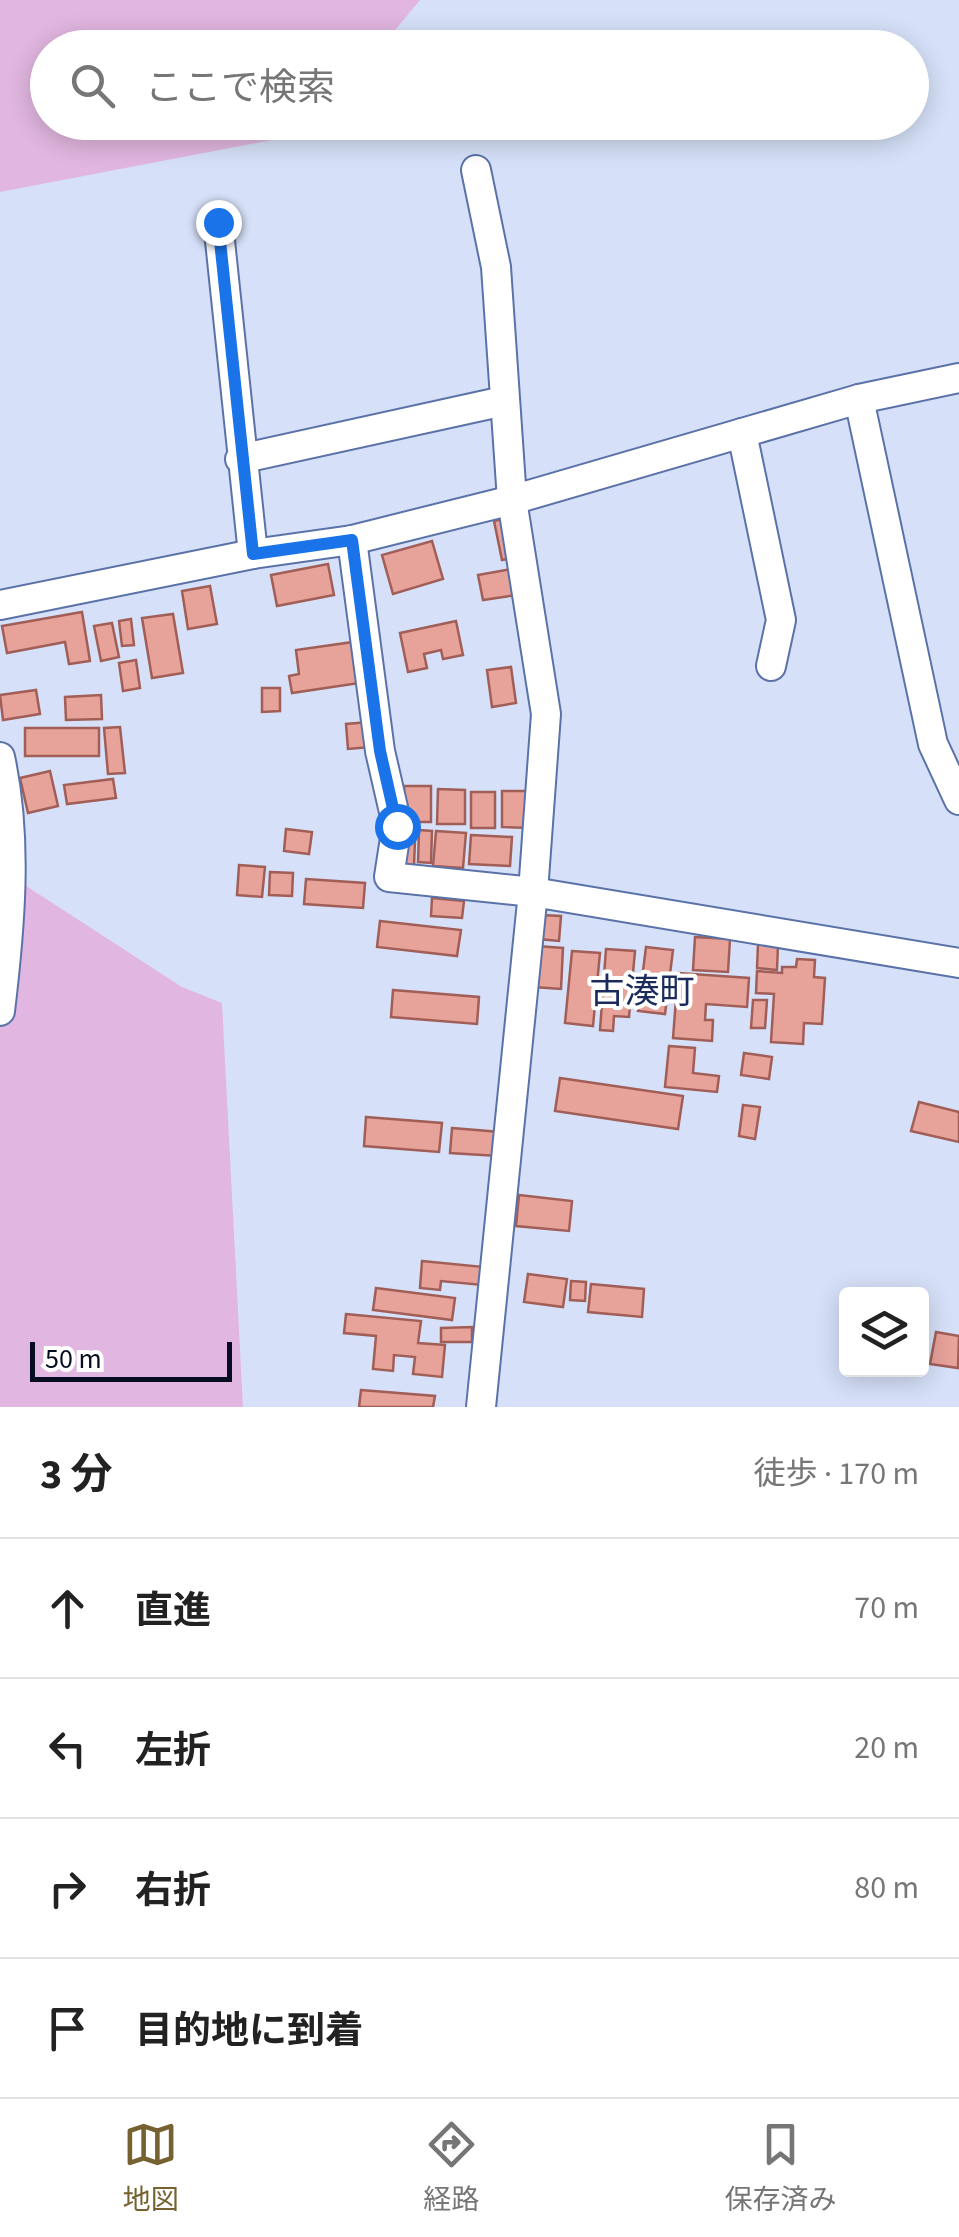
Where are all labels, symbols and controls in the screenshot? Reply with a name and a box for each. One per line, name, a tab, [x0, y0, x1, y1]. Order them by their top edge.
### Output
search box	[30, 30, 929, 140]
icon: search	[65, 58, 120, 113]
text: ここで検索	[145, 61, 335, 115]
route end	[196, 200, 242, 246]
route start	[375, 804, 421, 850]
district label: 古湊町	[589, 967, 695, 1017]
map controls	[839, 1287, 929, 1377]
button: layers	[839, 1287, 929, 1377]
scale bar	[30, 1337, 232, 1382]
text: 50 m	[45, 1339, 102, 1379]
text: 3 分	[40, 1445, 113, 1505]
text: 徒歩 · 170 m	[754, 1451, 919, 1497]
icon: ahead	[40, 1581, 95, 1636]
text: 直進	[135, 1584, 211, 1638]
text: 70 m	[854, 1585, 919, 1631]
icon: left	[40, 1721, 95, 1776]
text: 左折	[135, 1724, 211, 1778]
text: 20 m	[854, 1725, 919, 1771]
icon: right	[40, 1861, 95, 1916]
text: 右折	[135, 1864, 211, 1918]
text: 80 m	[854, 1865, 919, 1911]
icon: arrive	[40, 2001, 95, 2056]
text: 目的地に到着	[135, 2004, 363, 2058]
tab: 地図	[122, 2117, 179, 2220]
tab: 経路	[423, 2117, 480, 2220]
tab: 保存済み	[724, 2117, 837, 2220]

